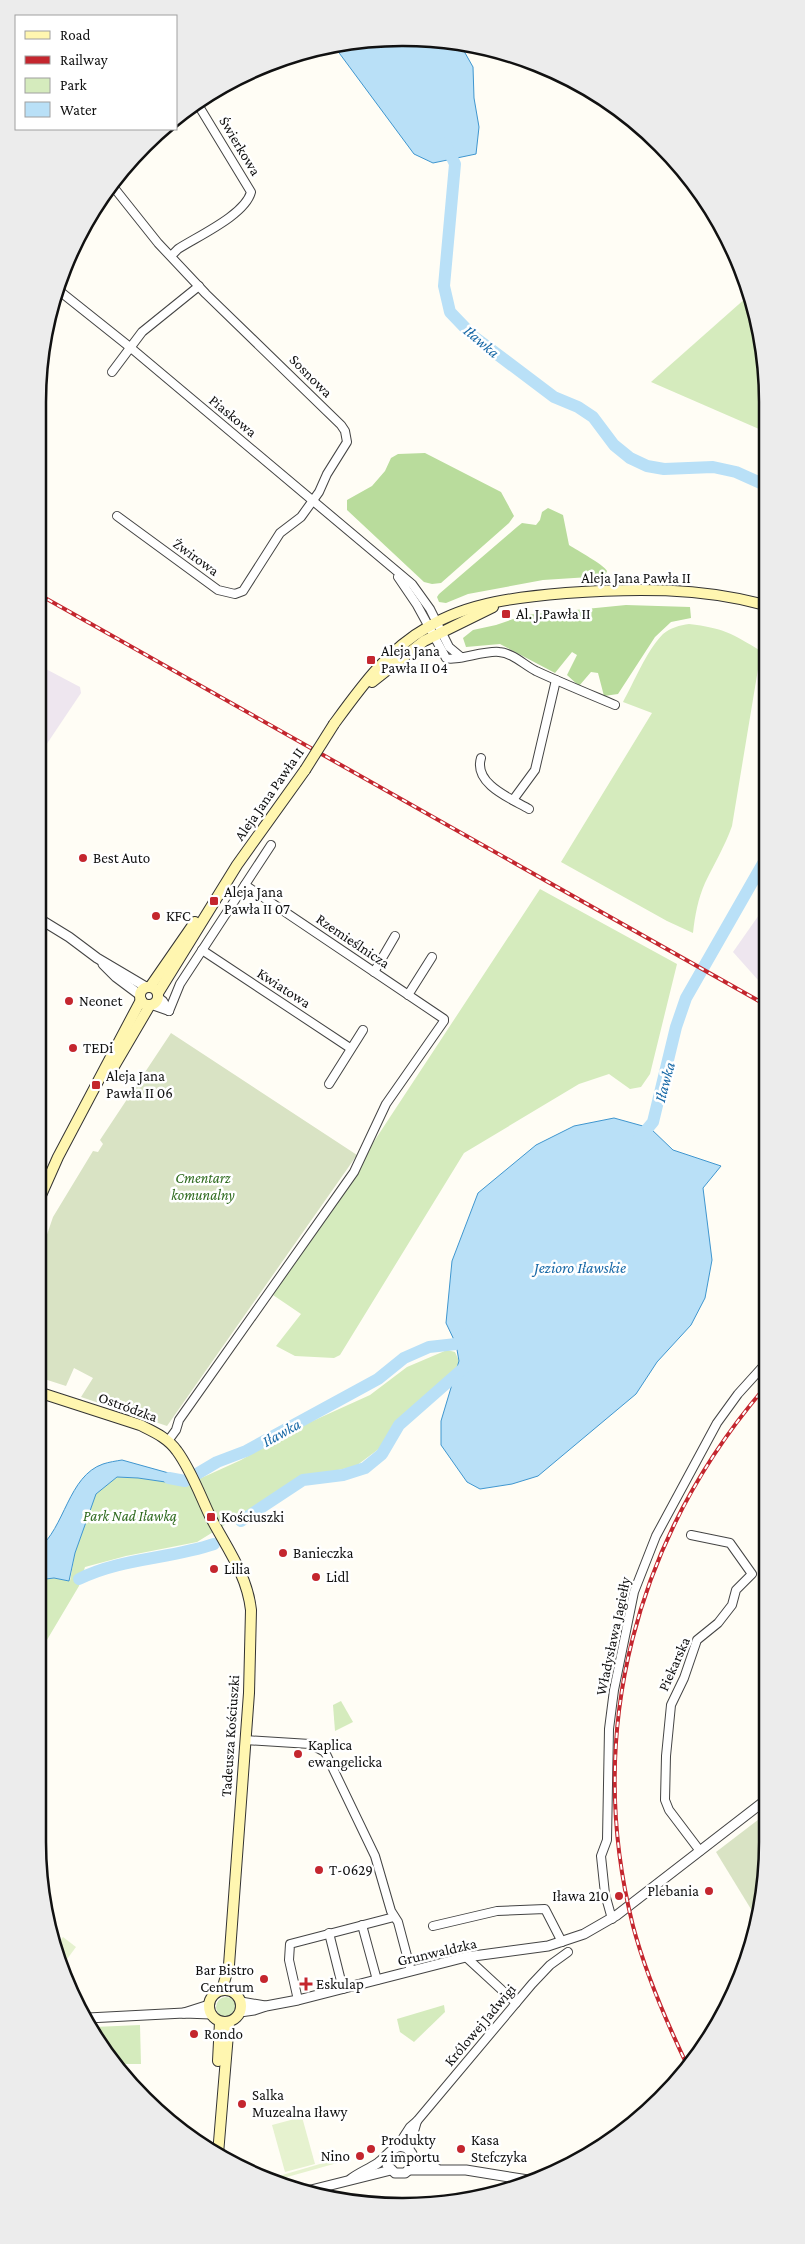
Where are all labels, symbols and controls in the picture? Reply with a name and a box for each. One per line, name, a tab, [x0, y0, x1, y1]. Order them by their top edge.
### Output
legend	[15, 15, 178, 130]
text: Road	[60, 27, 91, 43]
text: Railway	[60, 52, 108, 69]
text: Park	[60, 77, 87, 93]
text: Water	[60, 102, 97, 118]
street label: Świerkowa	[216, 114, 264, 178]
water label: Iławka	[461, 322, 503, 361]
street label: Sosnowa	[286, 351, 336, 401]
street label: Piaskowa	[206, 392, 260, 440]
street label: Żwirowa	[170, 535, 222, 579]
street label: Aleja Jana Pawła II	[581, 570, 691, 587]
place label: Al. J.Pawła II	[516, 606, 591, 623]
marker: Al. J.Pawła II	[500, 608, 512, 620]
place label: Aleja Jana Pawła II 04	[381, 643, 448, 676]
marker: Aleja Jana Pawła II 04	[365, 654, 377, 666]
street label: Aleja Jana Pawła II	[231, 744, 308, 844]
place label: Best Auto	[93, 850, 150, 866]
marker: Best Auto	[77, 852, 89, 864]
place label: Aleja Jana Pawła II 07	[224, 884, 290, 917]
marker: Aleja Jana Pawła II 07	[208, 895, 220, 907]
place label: KFC	[166, 908, 191, 924]
marker: KFC	[150, 910, 162, 922]
street label: Rzemieślnicza	[313, 911, 393, 971]
street label: Kwiatowa	[254, 965, 314, 1011]
place label: Neonet	[79, 993, 123, 1009]
marker: Neonet	[63, 995, 75, 1007]
place label: TEDi	[83, 1040, 113, 1056]
marker: TEDi	[67, 1042, 79, 1054]
water label: Iławka	[651, 1060, 678, 1104]
place label: Aleja Jana Pawła II 06	[106, 1068, 173, 1101]
marker: Aleja Jana Pawła II 06	[90, 1079, 102, 1091]
park label: Cmentarz komunalny	[171, 1170, 235, 1204]
water label: Jezioro Iławskie	[531, 1259, 626, 1277]
street label: Ostródzka	[96, 1389, 160, 1425]
water label: Iławka	[259, 1415, 304, 1450]
park label: Park Nad Iławką	[83, 1508, 177, 1525]
place label: Kościuszki	[221, 1509, 284, 1525]
marker: Kościuszki	[205, 1511, 217, 1523]
place label: Banieczka	[293, 1545, 353, 1561]
marker: Banieczka	[277, 1547, 289, 1559]
place label: Lilia	[224, 1561, 250, 1577]
marker: Lilia	[208, 1563, 220, 1575]
place label: Lidl	[326, 1569, 349, 1585]
marker: Lidl	[310, 1571, 322, 1583]
street label: Władysława Jagiełły	[593, 1575, 634, 1697]
street label: Piekarska	[655, 1635, 693, 1693]
street label: Tadeusza Kościuszki	[218, 1674, 242, 1798]
place label: Kaplica ewangelicka	[308, 1737, 382, 1771]
marker: Kaplica ewangelicka	[292, 1748, 304, 1760]
place label: T-0629	[329, 1862, 373, 1878]
marker: T-0629	[313, 1864, 325, 1876]
place label: Plebania	[647, 1883, 699, 1899]
marker: Plebania	[703, 1885, 715, 1897]
place label: Iława 210	[552, 1888, 609, 1904]
marker: Iława 210	[613, 1890, 625, 1902]
street label: Grunwaldzka	[396, 1935, 478, 1969]
place label: Bar Bistro Centrum	[195, 1962, 254, 1995]
marker: Bar Bistro Centrum	[258, 1973, 270, 1985]
place label: Eskulap	[316, 1976, 364, 1993]
marker: Eskulap	[300, 1978, 312, 1990]
street label: Królowej Jadwigi	[441, 1981, 520, 2070]
place label: Rondo	[204, 2026, 243, 2042]
marker: Rondo	[188, 2028, 200, 2040]
place label: Salka Muzealna Iławy	[252, 2087, 348, 2121]
marker: Salka Muzealna Iławy	[236, 2098, 248, 2110]
place label: Produkty z importu	[381, 2132, 440, 2166]
place label: Kasa Stefczyka	[471, 2132, 527, 2166]
marker: Produkty z importu	[365, 2143, 377, 2155]
marker: Kasa Stefczyka	[455, 2143, 467, 2155]
place label: Nino	[321, 2148, 350, 2164]
marker: Nino	[354, 2150, 366, 2162]

